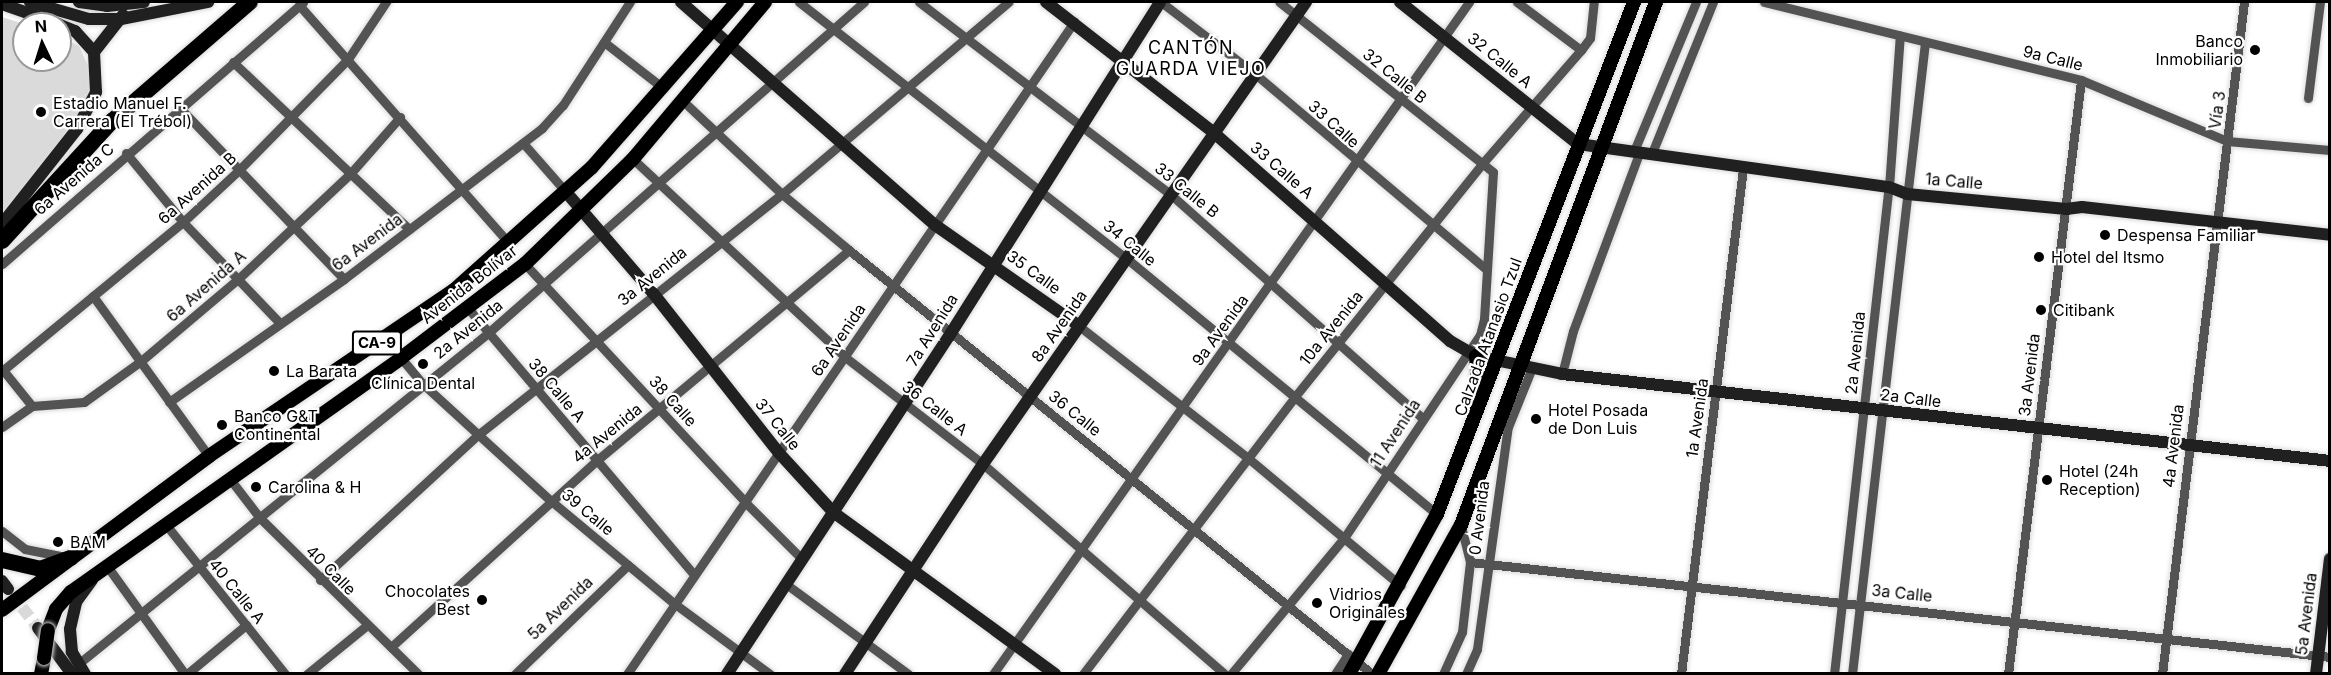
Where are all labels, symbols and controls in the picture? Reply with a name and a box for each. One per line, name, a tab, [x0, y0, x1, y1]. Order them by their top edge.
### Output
north arrow	[12, 12, 72, 72]
text: N	[34, 16, 48, 36]
street label: 32 Calle A	[1464, 28, 1536, 92]
place label: Banco Inmobiliario	[2155, 31, 2243, 69]
district label: CANTÓN GUARDA VIEJO	[1116, 38, 1266, 80]
street label: 9a Calle	[2021, 41, 2085, 75]
marker: Banco Inmobiliario	[2248, 43, 2262, 57]
street label: 32 Calle B	[1359, 44, 1431, 108]
street label: Vía 3	[2205, 90, 2229, 130]
place label: Estadio Manuel F. Carrera (El Trébol)	[53, 93, 192, 131]
street label: 33 Calle	[1305, 96, 1363, 152]
marker: Estadio Manuel F. Carrera (El Trébol)	[34, 105, 48, 119]
street label: 33 Calle A	[1246, 137, 1318, 203]
street label: 6a Avenida C	[30, 139, 118, 219]
street label: 6a Avenida B	[154, 148, 240, 228]
street label: 33 Calle B	[1151, 158, 1223, 222]
street label: 1a Calle	[1924, 169, 1984, 193]
street label: 6a Avenida	[328, 209, 406, 275]
street label: 34 Calle	[1100, 216, 1160, 270]
place label: Despensa Familiar	[2117, 225, 2256, 245]
marker: Despensa Familiar	[2098, 228, 2112, 242]
street label: Avenida Bolívar	[417, 241, 521, 327]
street label: 3a Avenida	[614, 242, 690, 310]
street label: 6a Avenida A	[162, 246, 250, 326]
street label: 35 Calle	[1003, 246, 1065, 298]
place label: Hotel del Itsmo	[2051, 247, 2164, 267]
marker: Hotel del Itsmo	[2032, 250, 2046, 264]
street label: Calzada Atanasio Tzul	[1450, 255, 1526, 419]
street label: 8a Avenida	[1027, 286, 1091, 366]
street label: 10a Avenida	[1295, 287, 1367, 369]
street label: 7a Avenida	[902, 290, 962, 370]
street label: 9a Avenida	[1188, 291, 1252, 369]
street label: 2a Avenida	[430, 295, 506, 363]
street label: 6a Avenida	[807, 300, 869, 380]
place label: Citibank	[2053, 300, 2115, 320]
marker: Citibank	[2034, 303, 2048, 317]
street label: 2a Avenida	[1841, 311, 1869, 395]
road number: CA-9	[352, 331, 403, 355]
street label: 3a Avenida	[2014, 332, 2044, 418]
street label: 38 Calle A	[525, 354, 589, 426]
marker: Clínica Dental	[416, 357, 430, 371]
place label: La Barata	[286, 361, 357, 381]
marker: La Barata	[267, 364, 281, 378]
street label: 38 Calle	[645, 372, 701, 430]
place label: Clínica Dental	[371, 373, 475, 393]
street label: 36 Calle A	[899, 377, 971, 439]
street label: 1a Avenida	[1682, 377, 1712, 459]
street label: 2a Calle	[1880, 385, 1942, 411]
street label: 36 Calle	[1045, 386, 1105, 440]
street label: 37 Calle	[751, 394, 805, 454]
street label: 11 Avenida	[1366, 395, 1424, 471]
street label: 4a Avenida	[568, 399, 646, 467]
place label: Hotel Posada de Don Luis	[1548, 400, 1648, 438]
street label: 4a Avenida	[2158, 403, 2188, 489]
place label: Banco G&T Continental	[234, 406, 320, 444]
marker: Hotel Posada de Don Luis	[1529, 412, 1543, 426]
marker: Banco G&T Continental	[215, 418, 229, 432]
place label: Hotel (24h Reception)	[2059, 461, 2141, 499]
marker: Hotel (24h Reception)	[2040, 473, 2054, 487]
place label: Carolina & H	[268, 477, 361, 497]
marker: Carolina & H	[249, 480, 263, 494]
street label: 0 Avenida	[1465, 480, 1493, 556]
street label: 39 Calle	[558, 485, 618, 539]
place label: BAM	[70, 532, 106, 552]
marker: BAM	[51, 535, 65, 549]
street label: 40 Calle	[302, 541, 360, 599]
street label: 40 Calle A	[205, 555, 269, 627]
street label: 5a Avenida	[2291, 571, 2321, 657]
street label: 5a Avenida	[523, 572, 597, 644]
street label: 3a Calle	[1871, 580, 1933, 606]
place label: Chocolates Best	[385, 581, 470, 619]
place label: Vidrios Originales	[1329, 584, 1405, 622]
marker: Chocolates Best	[475, 593, 489, 607]
marker: Vidrios Originales	[1310, 596, 1324, 610]

